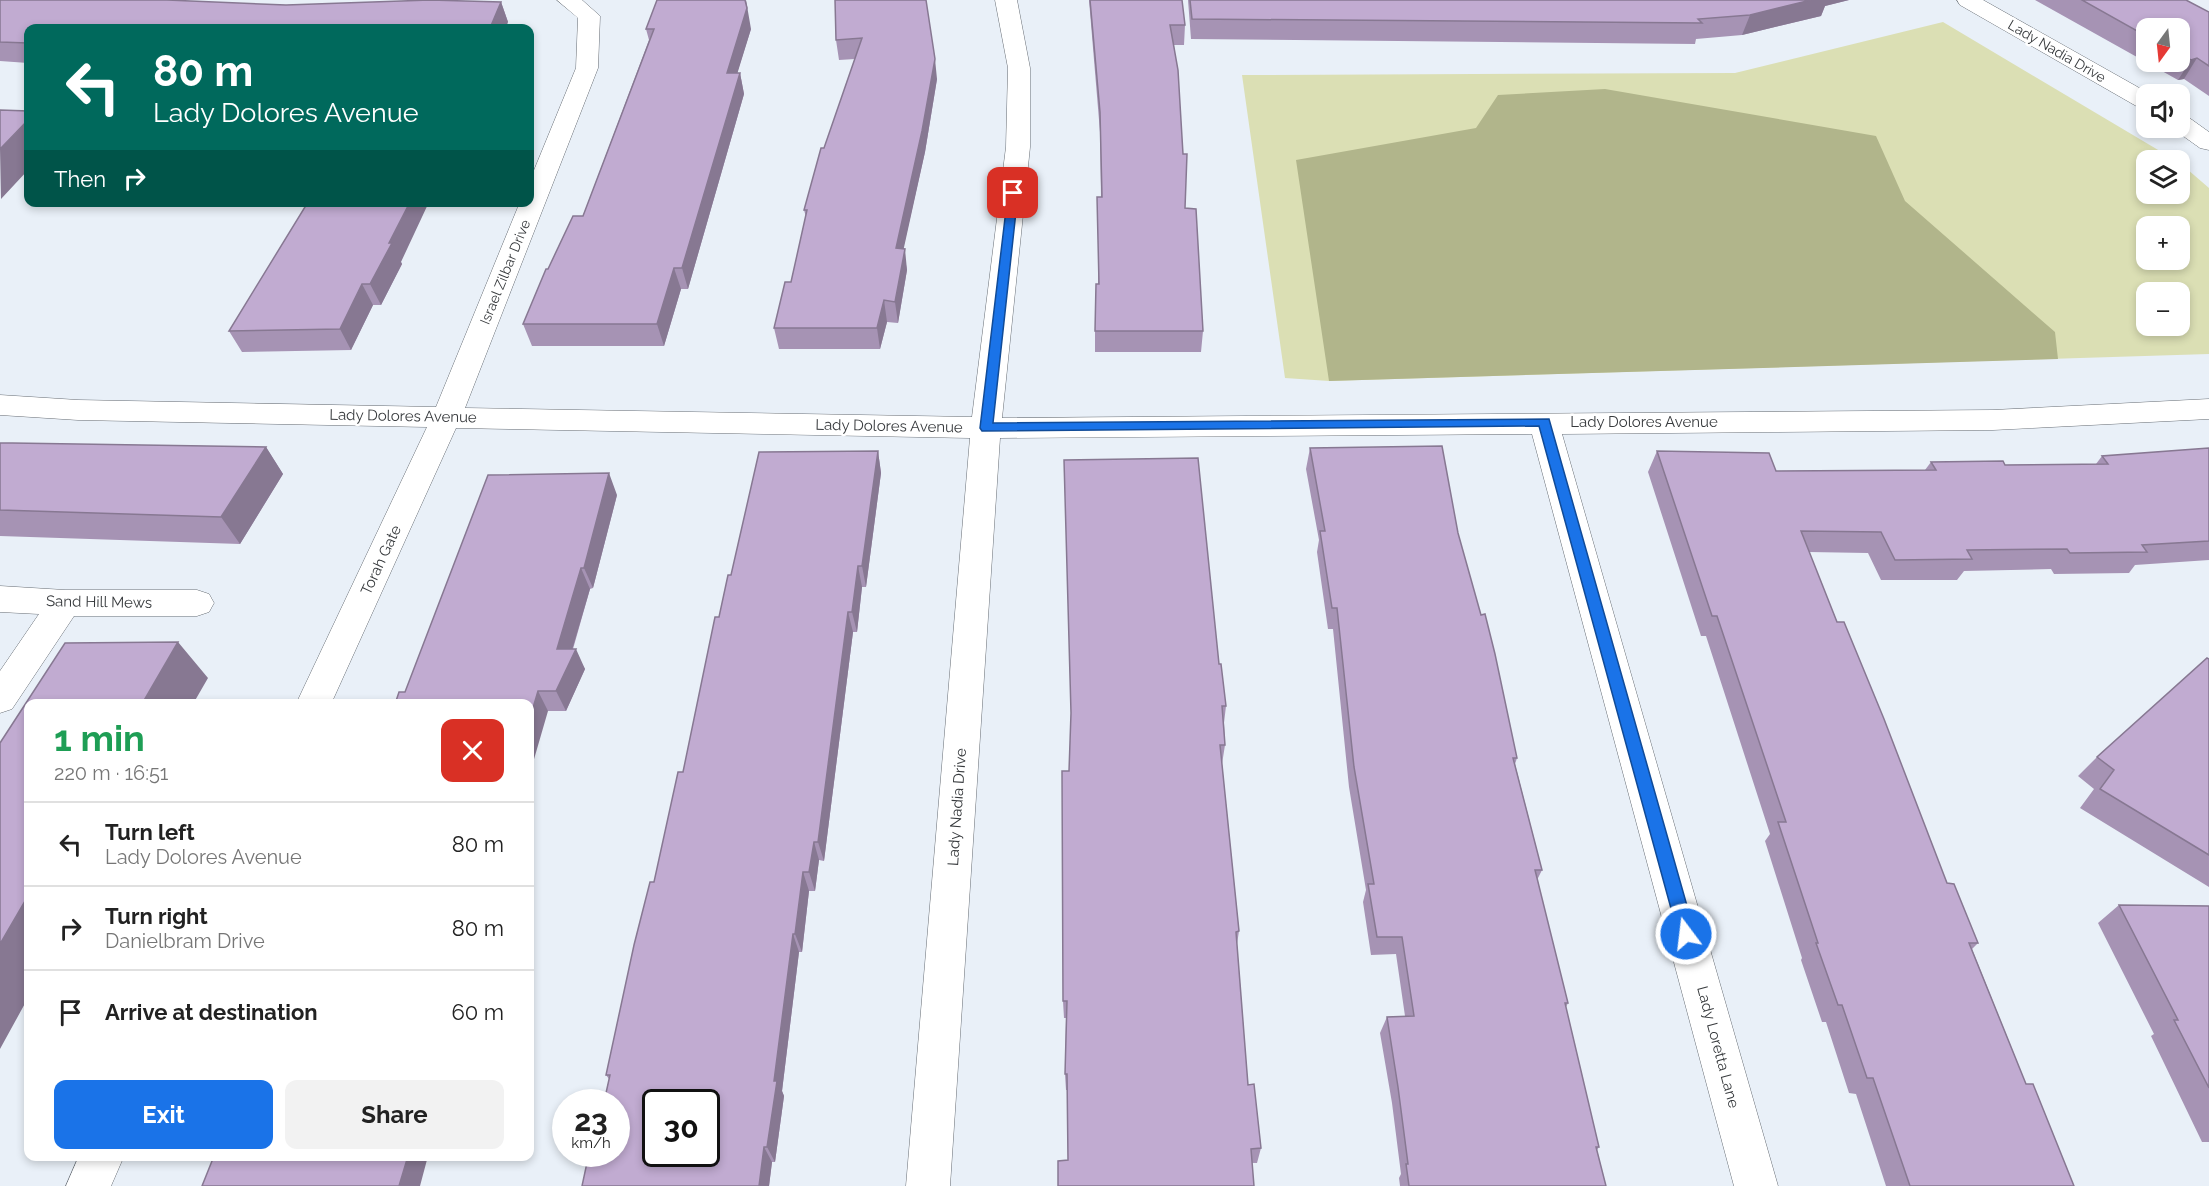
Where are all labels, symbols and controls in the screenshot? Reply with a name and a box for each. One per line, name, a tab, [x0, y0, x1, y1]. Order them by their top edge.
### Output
street label: Lady Nadia Drive	[2005, 17, 2109, 85]
north arrow	[2136, 18, 2190, 72]
map controls	[2136, 18, 2190, 336]
text: 80 m	[153, 47, 253, 96]
icon: left	[54, 48, 132, 126]
button: sound	[2136, 84, 2190, 138]
text: Lady Dolores Avenue	[153, 97, 419, 128]
button: layers	[2136, 150, 2190, 204]
icon: right	[118, 162, 151, 195]
text: Then	[54, 166, 106, 192]
pin	[987, 167, 1038, 218]
icon: arrive	[996, 176, 1029, 209]
button: +	[2136, 216, 2190, 270]
street label: Israel Zilbar Drive	[477, 217, 533, 327]
button: −	[2136, 282, 2190, 336]
street label: Lady Dolores Avenue	[329, 406, 477, 426]
street label: Lady Dolores Avenue	[1570, 413, 1718, 431]
street label: Lady Dolores Avenue	[815, 416, 963, 436]
street label: Torah Gate	[357, 522, 405, 598]
street label: Sand Hill Mews	[46, 592, 152, 612]
text: 1 min	[54, 717, 145, 759]
button: close	[441, 719, 504, 782]
street label: Lady Nadia Drive	[944, 747, 970, 866]
text: 220 m · 16:51	[54, 761, 168, 785]
text: Turn left	[105, 819, 195, 845]
icon: left	[54, 828, 87, 861]
text: 80 m	[452, 831, 504, 857]
text: Lady Dolores Avenue	[105, 845, 302, 869]
position arrow	[1654, 902, 1718, 966]
text: Turn right	[105, 903, 208, 929]
icon: right	[54, 912, 87, 945]
text: 80 m	[452, 915, 504, 941]
text: Danielbram Drive	[105, 929, 265, 953]
street label: Lady Loretta Lane	[1693, 984, 1743, 1110]
icon: arrive	[54, 996, 87, 1029]
text: Arrive at destination	[105, 999, 318, 1025]
text: 60 m	[451, 999, 504, 1025]
button: Exit	[54, 1080, 273, 1149]
button: Share	[285, 1080, 504, 1149]
speed limit sign: 30	[642, 1089, 720, 1167]
text: 23	[574, 1103, 608, 1138]
text: km/h	[571, 1134, 611, 1152]

